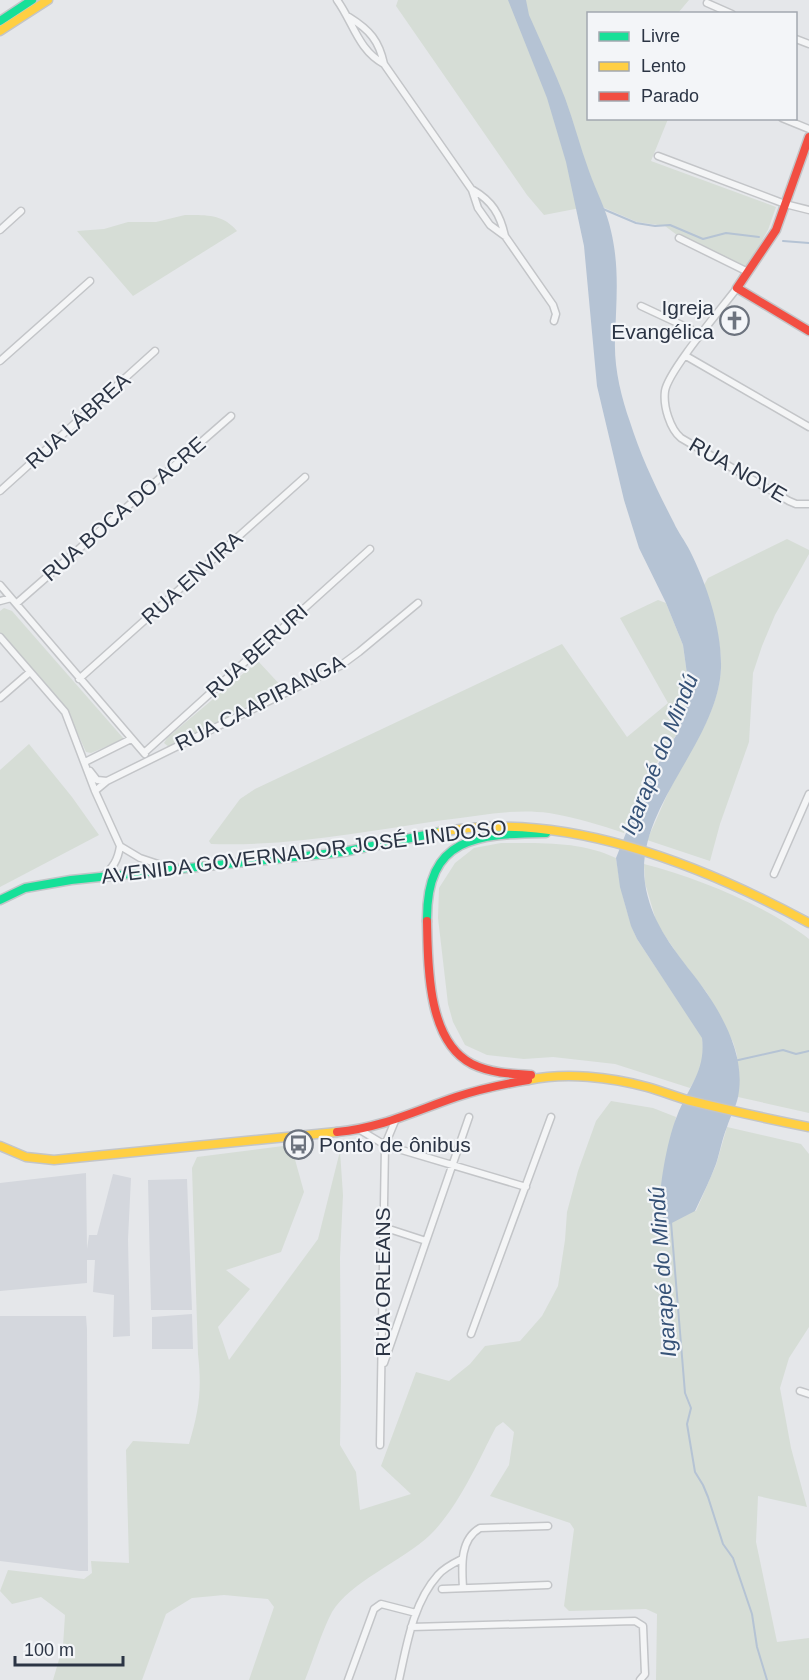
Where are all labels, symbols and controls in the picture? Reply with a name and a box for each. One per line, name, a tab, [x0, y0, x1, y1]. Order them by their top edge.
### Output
legend	[587, 12, 797, 120]
text: Livre	[641, 26, 680, 46]
text: Lento	[641, 56, 686, 76]
text: Parado	[641, 86, 699, 106]
place label: Igreja Evangélica	[611, 296, 714, 343]
church icon: Igreja Evangélica	[719, 304, 751, 336]
street label: RUA LÁBREA	[21, 368, 134, 473]
street label: RUA BOCA DO ACRE	[38, 432, 210, 585]
street label: RUA NOVE	[686, 432, 791, 507]
street label: RUA ENVIRA	[137, 527, 247, 629]
street label: RUA BERURI	[201, 599, 312, 702]
street label: RUA CAAPIRANGA	[171, 650, 348, 755]
water label: Igarapé do Mindú	[616, 670, 703, 838]
street label: AVENIDA GOVERNADOR JOSÉ LINDOSO	[100, 815, 508, 888]
bus stop icon: Ponto de ônibus	[282, 1129, 314, 1161]
place label: Ponto de ônibus	[319, 1133, 471, 1156]
water label: Igarapé do Mindú	[644, 1186, 681, 1358]
street label: RUA ORLEANS	[371, 1207, 394, 1357]
scale bar	[15, 1629, 123, 1667]
text: 100 m	[24, 1640, 74, 1660]

